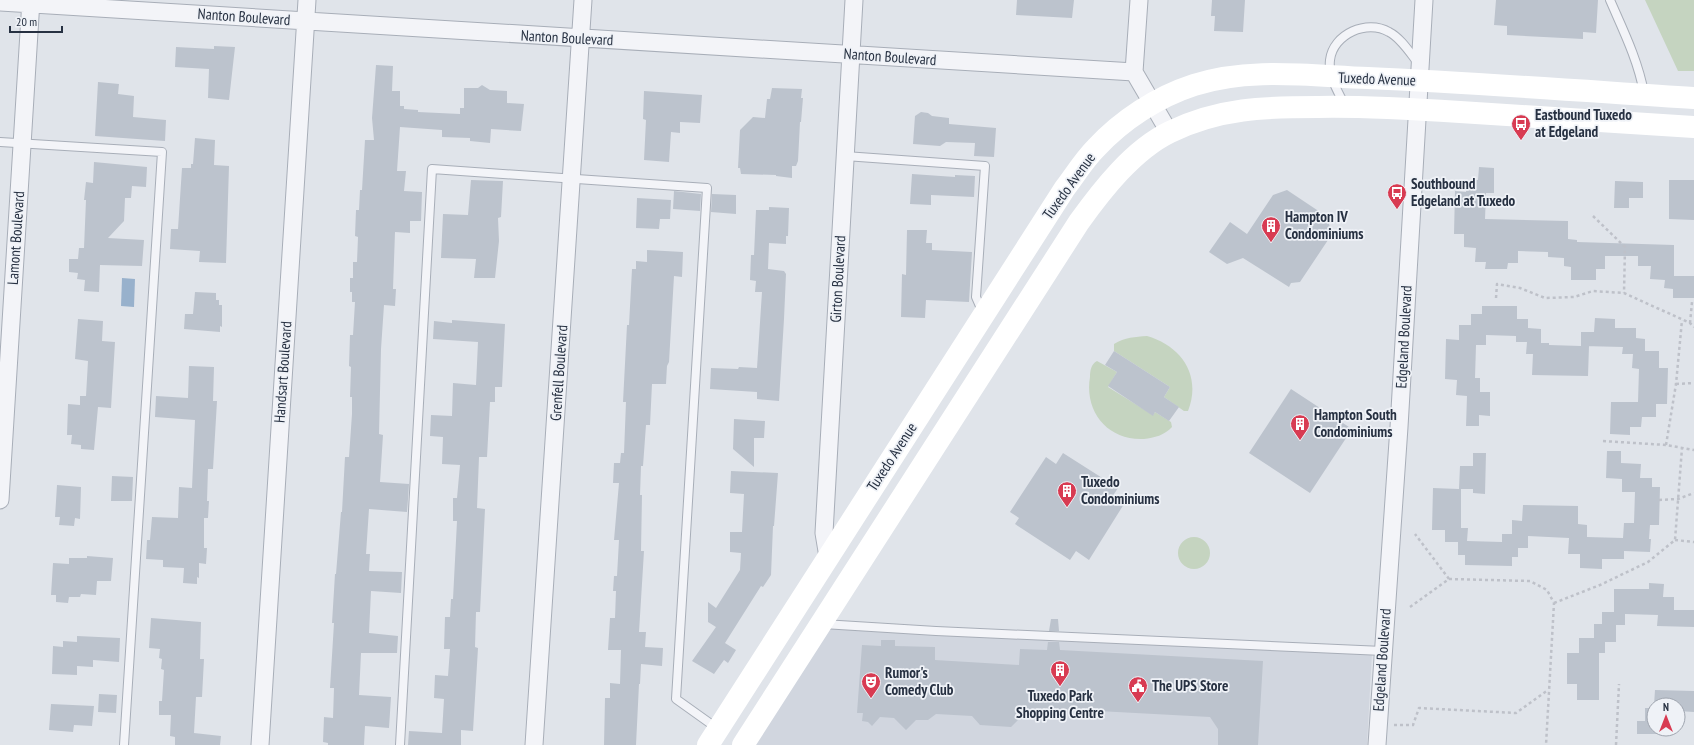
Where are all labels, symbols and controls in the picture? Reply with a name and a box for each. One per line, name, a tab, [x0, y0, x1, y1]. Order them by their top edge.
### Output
street label: Nanton Boulevard	[197, 4, 291, 29]
scale bar	[10, 8, 62, 34]
text: 20 m	[16, 14, 37, 29]
street label: Nanton Boulevard	[520, 26, 614, 49]
street label: Nanton Boulevard	[843, 44, 937, 69]
street label: Tuxedo Avenue	[1338, 68, 1416, 89]
place label: Eastbound Tuxedo at Edgeland	[1535, 105, 1632, 141]
bus stop icon: Eastbound Tuxedo at Edgeland	[1510, 113, 1532, 141]
street label: Tuxedo Avenue	[1038, 149, 1099, 223]
place label: Southbound Edgeland at Tuxedo	[1411, 174, 1516, 210]
bus stop icon: Southbound Edgeland at Tuxedo	[1386, 182, 1408, 210]
street label: Lamont Boulevard	[3, 190, 28, 286]
place label: Hampton IV Condominiums	[1285, 207, 1364, 243]
building icon: Hampton IV Condominiums	[1260, 215, 1282, 243]
street label: Girton Boulevard	[826, 235, 849, 323]
street label: Edgeland Boulevard	[1391, 285, 1416, 389]
street label: Handsart Boulevard	[269, 320, 296, 423]
street label: Grenfell Boulevard	[546, 324, 571, 422]
place label: Hampton South Condominiums	[1314, 405, 1397, 441]
building icon: Hampton South Condominiums	[1289, 413, 1311, 441]
street label: Tuxedo Avenue	[862, 419, 921, 494]
place label: Tuxedo Condominiums	[1081, 472, 1160, 508]
building icon: Tuxedo Condominiums	[1056, 480, 1078, 508]
street label: Edgeland Boulevard	[1368, 608, 1395, 712]
building icon: Tuxedo Park Shopping Centre	[1049, 659, 1071, 687]
place label: Rumor's Comedy Club	[885, 663, 954, 699]
theatre icon: Rumor's Comedy Club	[860, 671, 882, 699]
public building icon: The UPS Store	[1127, 675, 1149, 703]
place label: The UPS Store	[1152, 676, 1228, 695]
place label: Tuxedo Park Shopping Centre	[1016, 686, 1104, 722]
north arrow	[1646, 697, 1686, 737]
text: N	[1663, 700, 1669, 714]

